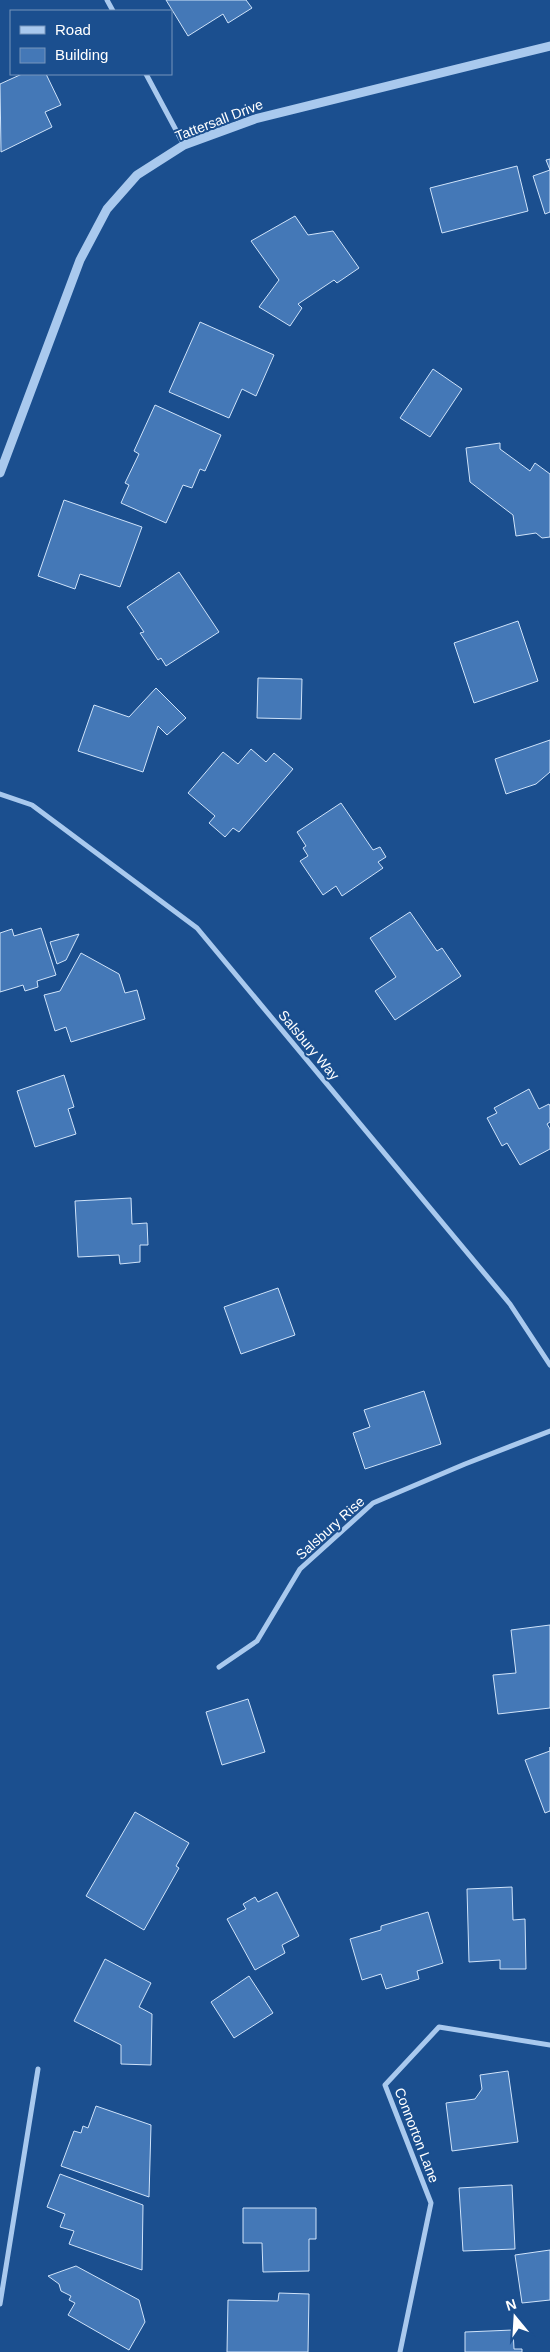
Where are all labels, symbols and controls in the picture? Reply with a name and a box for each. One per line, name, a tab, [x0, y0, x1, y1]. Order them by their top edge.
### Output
legend	[10, 10, 172, 75]
text: Road	[55, 21, 91, 38]
text: Building	[55, 46, 108, 63]
street label: Tattersall Drive	[173, 96, 265, 144]
street label: Salsbury Way	[275, 1007, 343, 1083]
street label: Salsbury Rise	[293, 1493, 368, 1563]
street label: Connorton Lane	[392, 2085, 443, 2185]
north arrow	[490, 2292, 540, 2342]
text: N	[504, 2295, 518, 2314]

